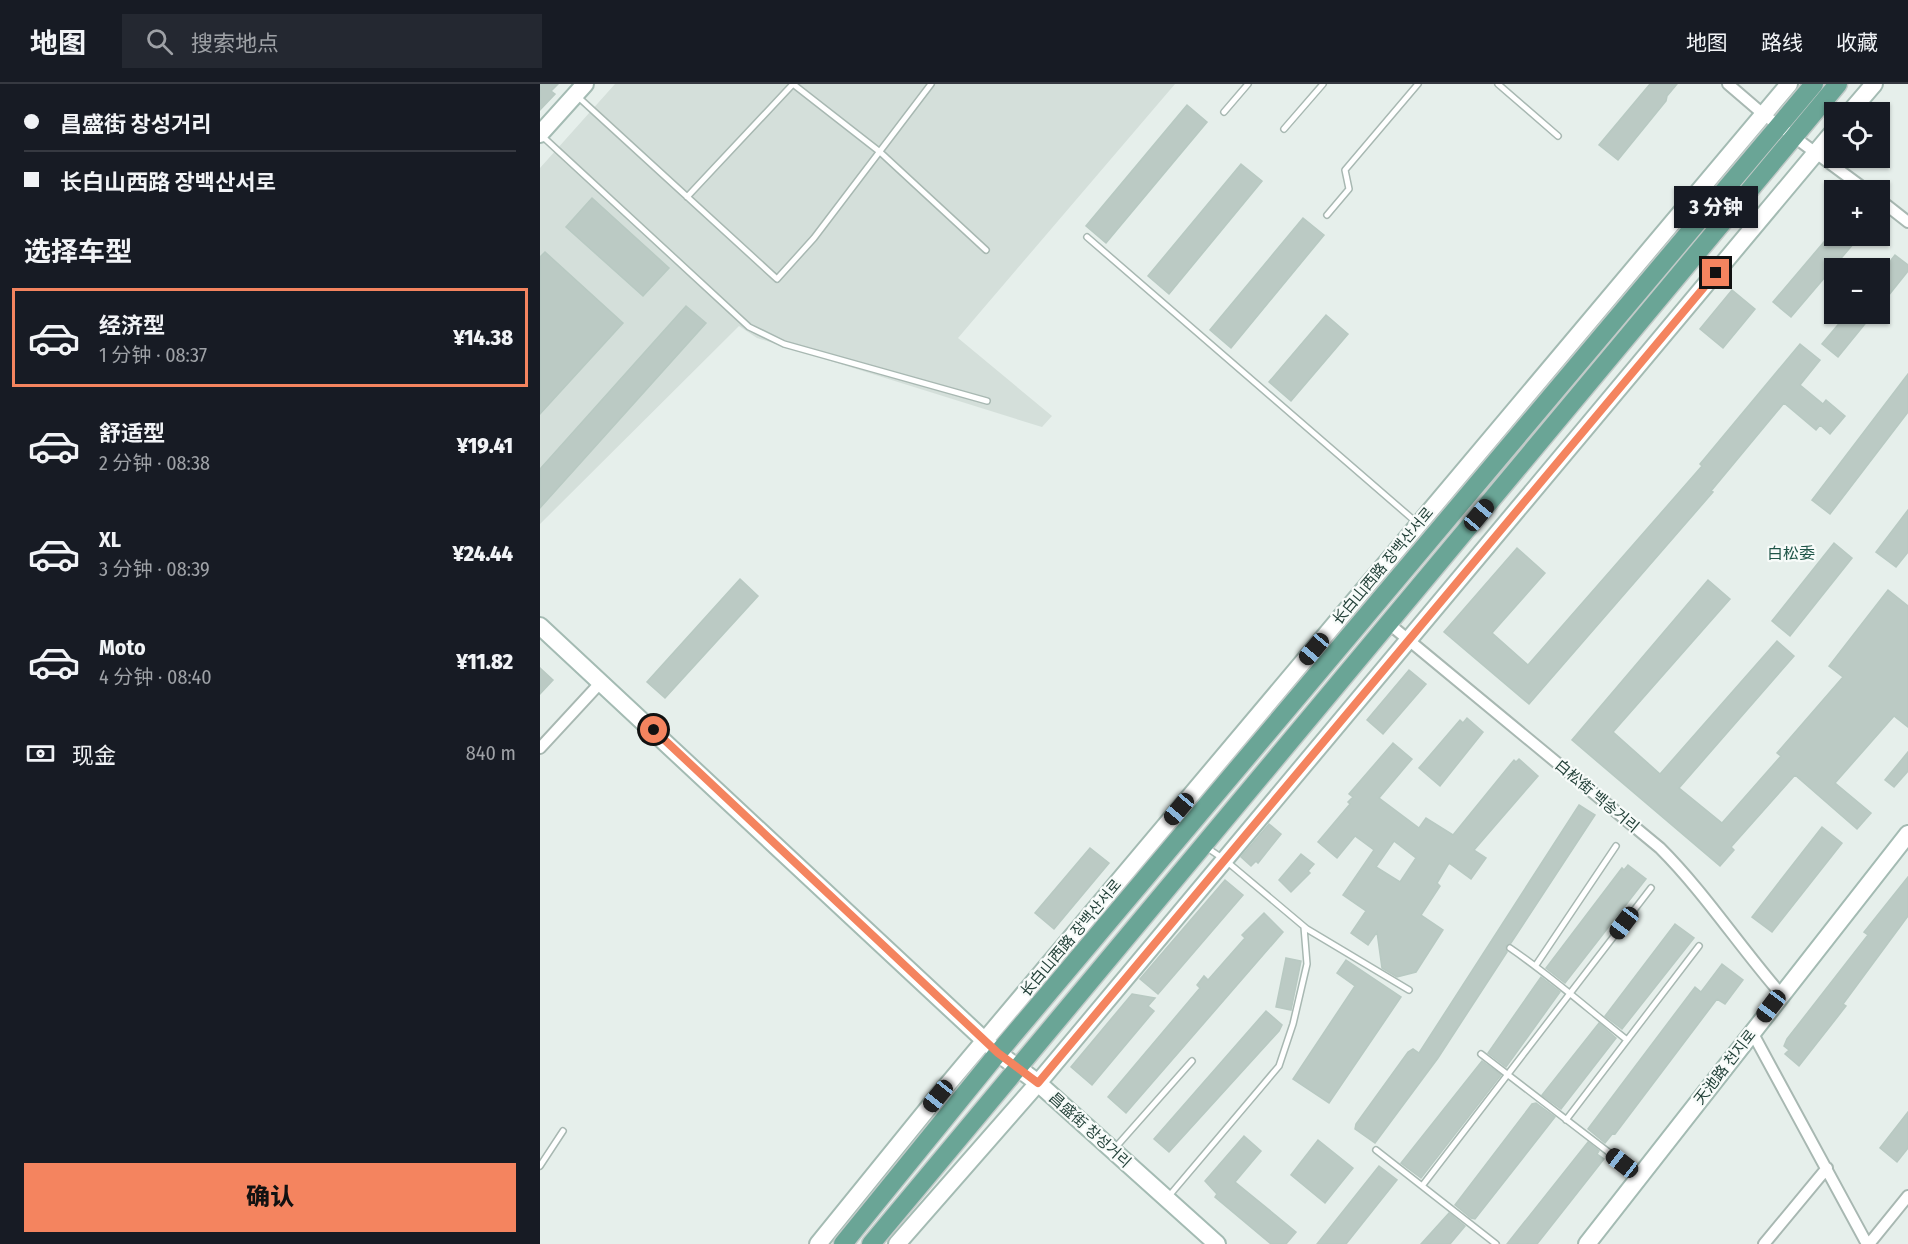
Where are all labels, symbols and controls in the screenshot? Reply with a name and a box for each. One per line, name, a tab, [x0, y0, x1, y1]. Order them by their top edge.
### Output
search box	[122, 14, 542, 68]
icon: search	[143, 25, 176, 58]
text: 地图	[30, 27, 86, 60]
text: 搜索地点	[191, 30, 279, 57]
text: 地图	[1686, 30, 1728, 56]
text: 路线	[1761, 30, 1803, 56]
text: 收藏	[1836, 30, 1878, 56]
map controls	[1824, 102, 1890, 324]
button: locate	[1824, 102, 1890, 168]
text: 昌盛街 창성거리	[60, 111, 212, 138]
text: 长白山西路 장백산서로	[60, 169, 276, 196]
button: +	[1824, 180, 1890, 246]
callout: 3 分钟	[1674, 186, 1758, 228]
text: 3 分钟	[1689, 195, 1743, 219]
text: 选择车型	[24, 236, 132, 268]
button: −	[1824, 258, 1890, 324]
route end	[1702, 259, 1729, 286]
icon: car	[27, 311, 81, 365]
text: 经济型	[99, 312, 165, 339]
text: ¥14.38	[453, 324, 513, 351]
text: 1 分钟 · 08:37	[99, 343, 207, 367]
icon: car	[27, 419, 81, 473]
text: 舒适型	[99, 420, 165, 447]
text: ¥19.41	[457, 432, 513, 459]
text: 2 分钟 · 08:38	[99, 451, 210, 475]
car	[1461, 495, 1497, 535]
street label: 长白山西路 장백산서로	[1329, 504, 1437, 628]
text: XL	[99, 526, 121, 553]
icon: car	[27, 527, 81, 581]
text: ¥24.44	[453, 540, 513, 567]
district label: 白松委	[1767, 544, 1815, 563]
text: 3 分钟 · 08:39	[99, 557, 210, 581]
car	[1296, 629, 1332, 669]
text: Moto	[99, 634, 146, 661]
icon: car	[27, 635, 81, 689]
text: ¥11.82	[456, 648, 513, 675]
text: 4 分钟 · 08:40	[99, 665, 212, 689]
route start	[640, 716, 667, 743]
icon: cash	[24, 737, 57, 770]
text: 840 m	[466, 741, 516, 765]
text: 现金	[72, 742, 116, 769]
street label: 白松街 백송거리	[1551, 756, 1643, 836]
car	[1161, 789, 1197, 829]
street label: 长白山西路 장백산서로	[1017, 876, 1125, 1000]
car	[1606, 903, 1642, 943]
car	[1753, 986, 1789, 1026]
street label: 天池路 천지로	[1690, 1026, 1760, 1108]
car	[920, 1076, 956, 1116]
street label: 昌盛街 창성거리	[1045, 1089, 1135, 1171]
car	[1602, 1145, 1642, 1181]
button: 确认	[24, 1163, 516, 1232]

